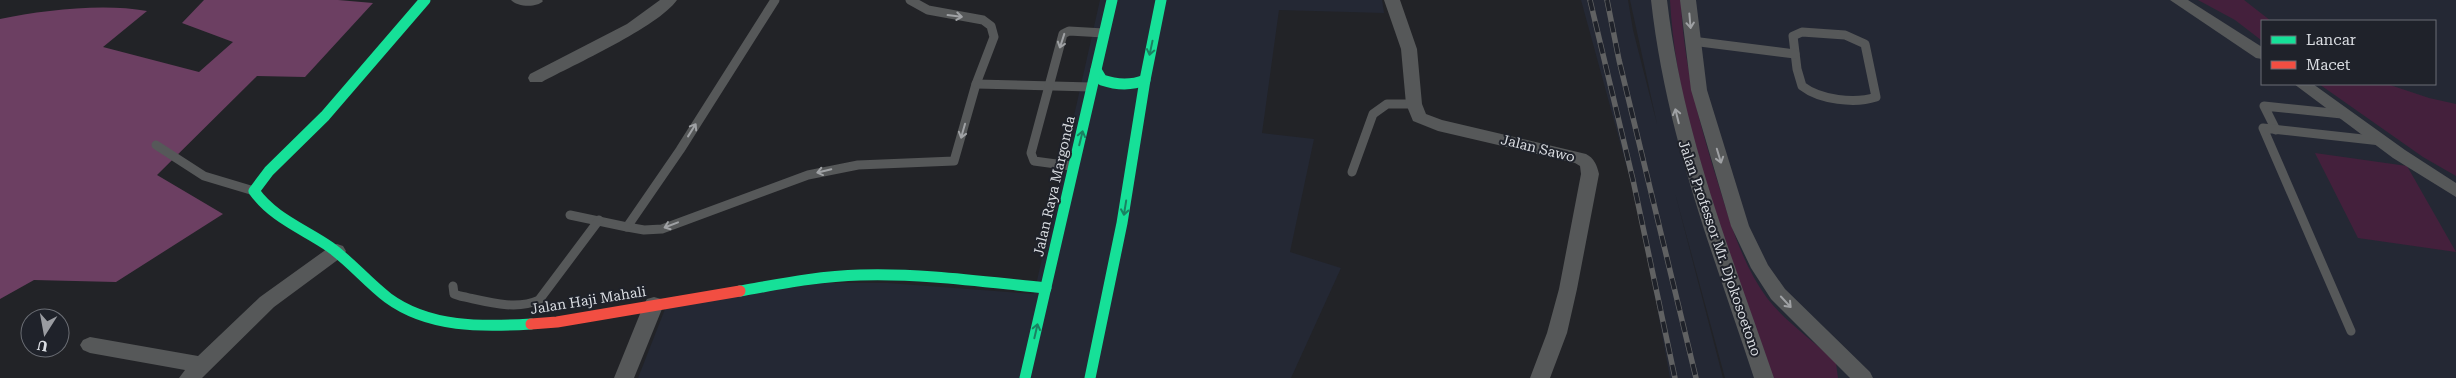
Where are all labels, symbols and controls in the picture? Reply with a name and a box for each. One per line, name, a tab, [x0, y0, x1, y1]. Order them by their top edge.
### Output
one-way arrow	[947, 11, 963, 21]
one-way arrow	[1685, 12, 1695, 28]
legend	[2261, 20, 2436, 85]
text: Lancar	[2306, 31, 2356, 49]
one-way arrow	[1056, 33, 1066, 49]
one-way arrow	[1146, 39, 1156, 55]
text: Macet	[2306, 56, 2351, 74]
one-way arrow	[1672, 108, 1681, 124]
street label: Jalan Raya Margonda	[1030, 114, 1078, 258]
one-way arrow	[958, 122, 968, 138]
one-way arrow	[688, 124, 698, 138]
one-way arrow	[1077, 131, 1086, 147]
street label: Jalan Sawo	[1499, 131, 1577, 165]
street label: Jalan Professor Mr. Djokosoetono	[1675, 138, 1765, 358]
one-way arrow	[1715, 148, 1725, 164]
one-way arrow	[817, 167, 833, 176]
one-way arrow	[1119, 200, 1129, 216]
one-way arrow	[664, 222, 679, 231]
street label: Jalan Haji Mahali	[529, 283, 648, 317]
one-way arrow	[1781, 296, 1792, 309]
north arrow	[20, 308, 70, 358]
one-way arrow	[1032, 323, 1041, 339]
text: U	[35, 337, 49, 355]

